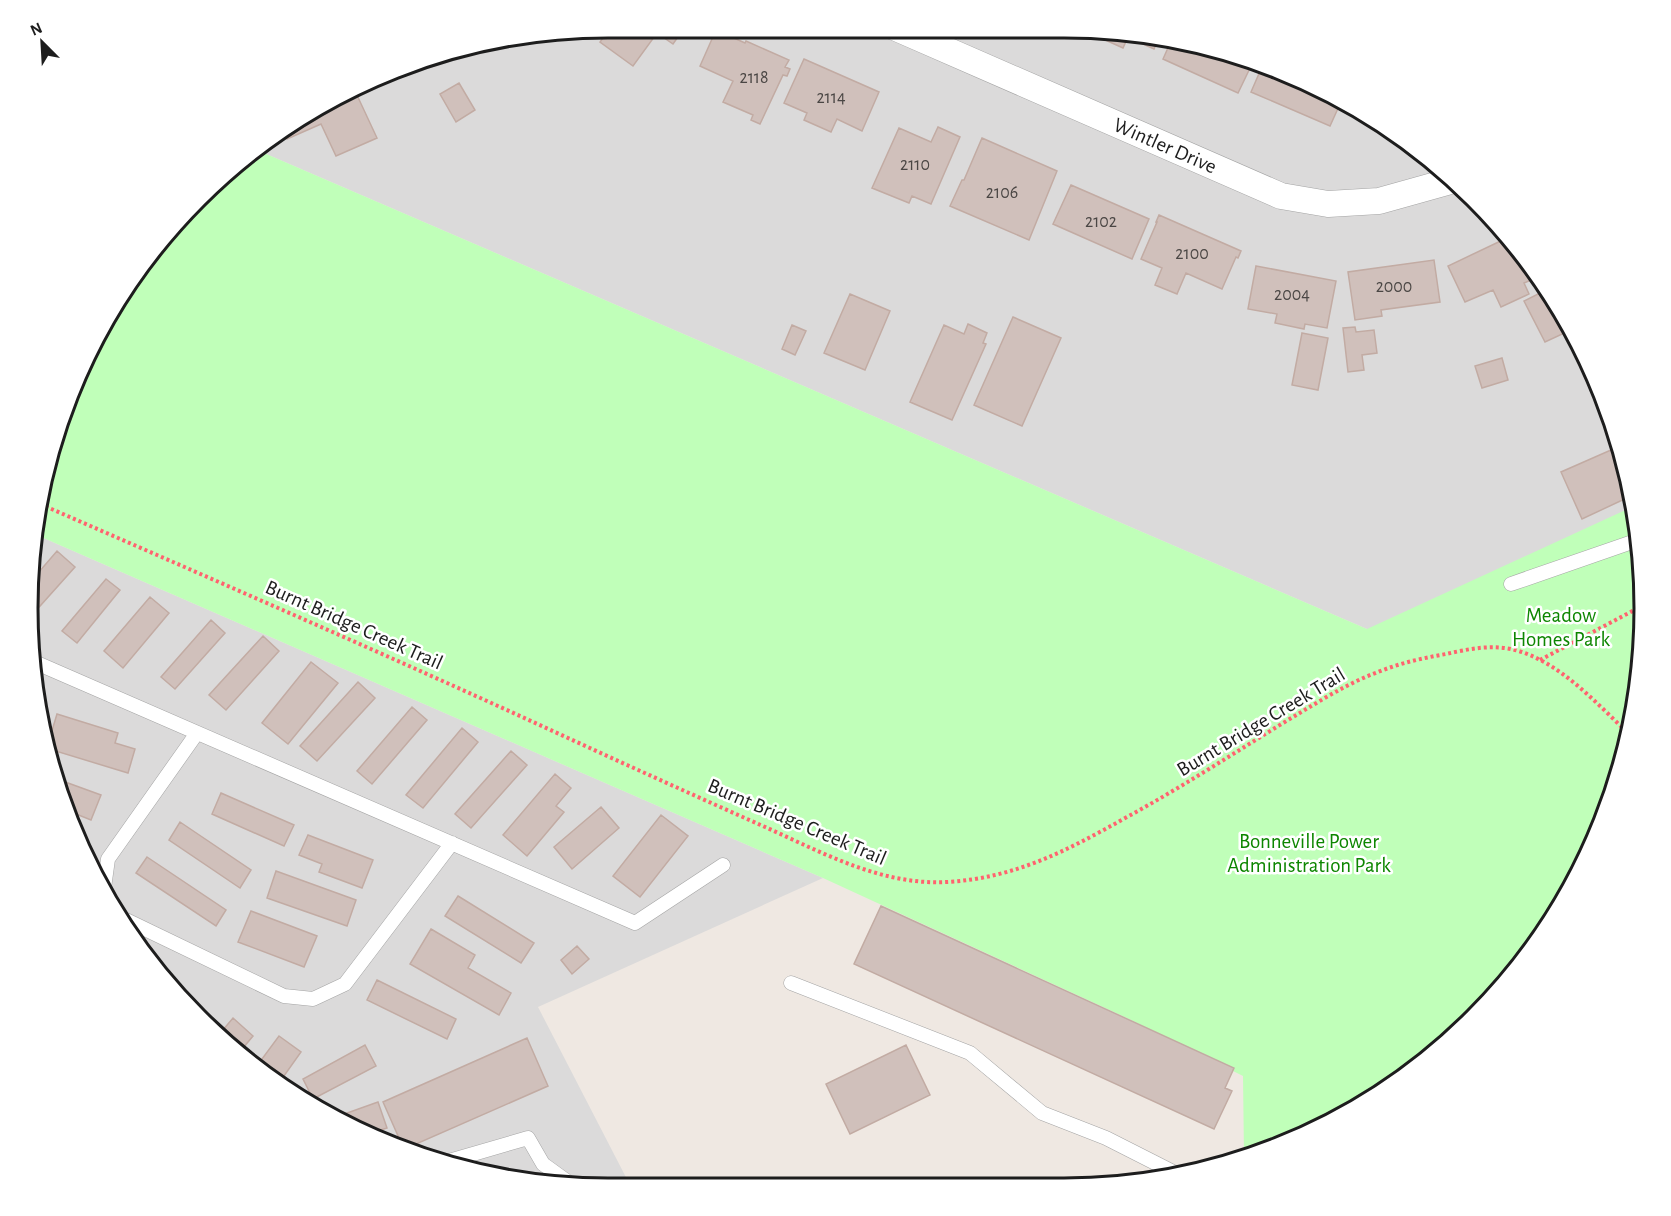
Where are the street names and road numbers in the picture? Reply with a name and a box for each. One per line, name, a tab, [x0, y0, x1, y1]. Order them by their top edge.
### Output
street label: Wintler Drive	[1111, 114, 1220, 177]
street label: Burnt Bridge Creek Trail	[262, 576, 446, 674]
street label: Burnt Bridge Creek Trail	[1173, 664, 1349, 780]
street label: Burnt Bridge Creek Trail	[705, 775, 889, 869]

